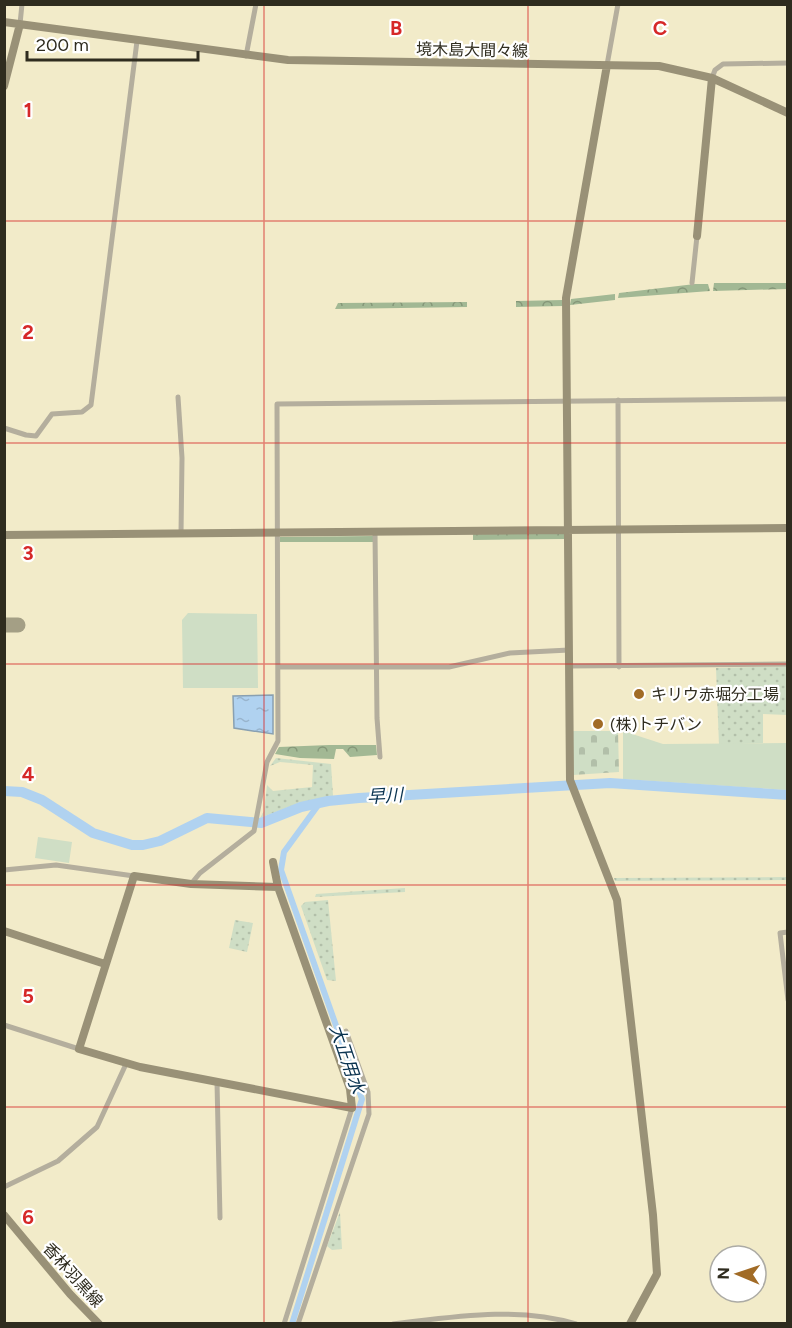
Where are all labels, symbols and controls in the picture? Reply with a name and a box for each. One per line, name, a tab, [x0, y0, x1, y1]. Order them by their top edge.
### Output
text: B	[390, 16, 402, 40]
text: C	[653, 16, 667, 40]
scale bar	[27, 24, 198, 62]
text: 200 m	[36, 34, 89, 56]
street label: 境木島大間々線	[416, 40, 528, 60]
text: 1	[24, 98, 32, 122]
text: 2	[22, 320, 34, 344]
text: 3	[22, 541, 34, 565]
place label: キリウ赤堀分工場	[651, 685, 779, 704]
marker: キリウ赤堀分工場	[632, 687, 646, 701]
place label: (株)トチバン	[610, 715, 702, 734]
marker: (株)トチバン	[591, 717, 605, 731]
text: 4	[22, 762, 35, 786]
water label: 早川	[366, 784, 406, 808]
text: 5	[22, 984, 34, 1008]
water label: 大正用水	[325, 1021, 370, 1099]
text: 6	[22, 1205, 34, 1229]
street label: 香林羽黒線	[39, 1239, 107, 1311]
north arrow	[708, 1244, 768, 1304]
text: N	[714, 1267, 733, 1280]

